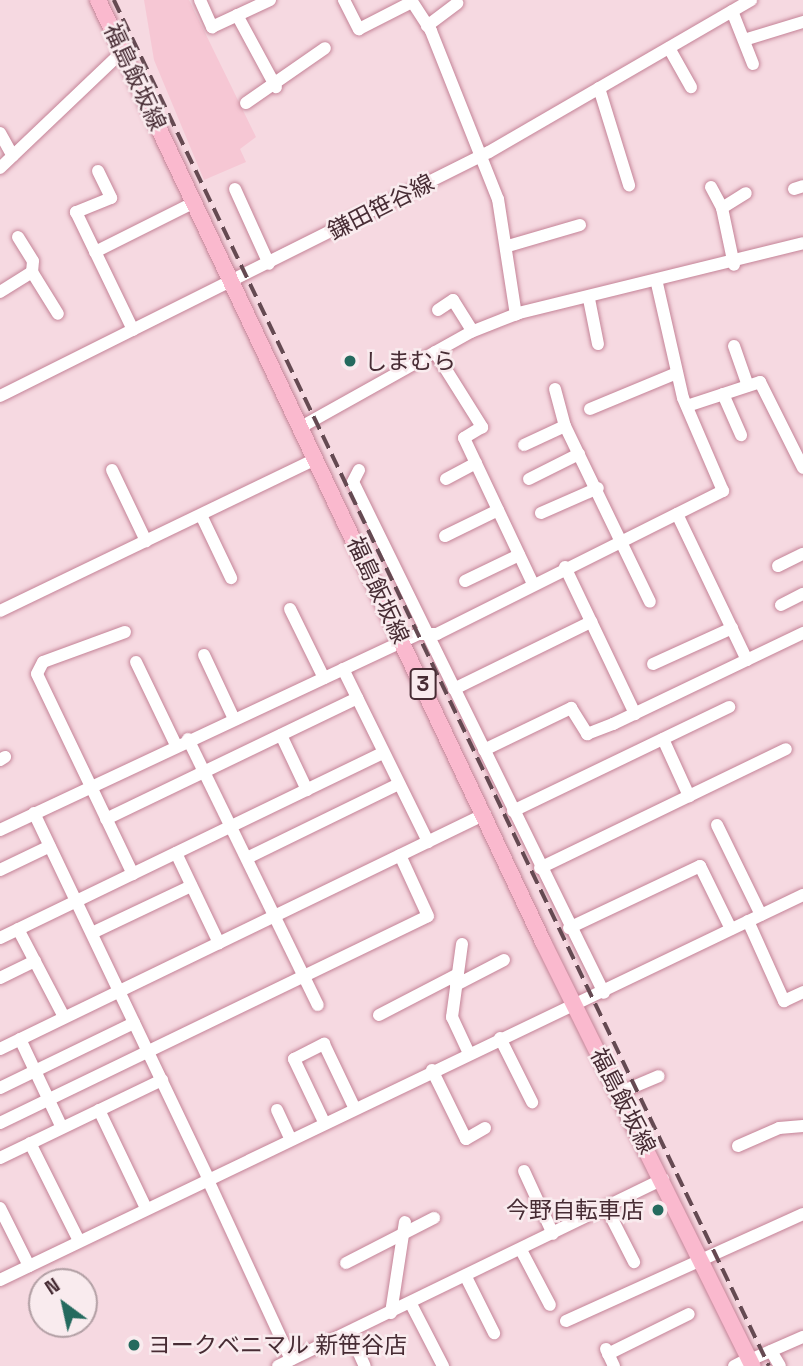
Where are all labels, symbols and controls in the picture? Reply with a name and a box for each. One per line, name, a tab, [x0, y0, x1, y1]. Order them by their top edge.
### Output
street label: 福島飯坂線	[98, 19, 172, 135]
street label: 鎌田笹谷線	[324, 169, 438, 245]
place label: しまむら	[364, 347, 456, 375]
marker: しまむら	[342, 353, 358, 369]
street label: 福島飯坂線	[341, 532, 415, 648]
road number: 3	[409, 666, 437, 702]
street label: 福島飯坂線	[585, 1044, 661, 1158]
place label: 今野自転車店	[506, 1196, 644, 1224]
marker: 今野自転車店	[650, 1202, 666, 1218]
north arrow	[28, 1268, 98, 1338]
text: N	[40, 1273, 65, 1301]
place label: ヨークベニマル 新笹谷店	[148, 1331, 407, 1359]
marker: ヨークベニマル 新笹谷店	[126, 1337, 142, 1353]

